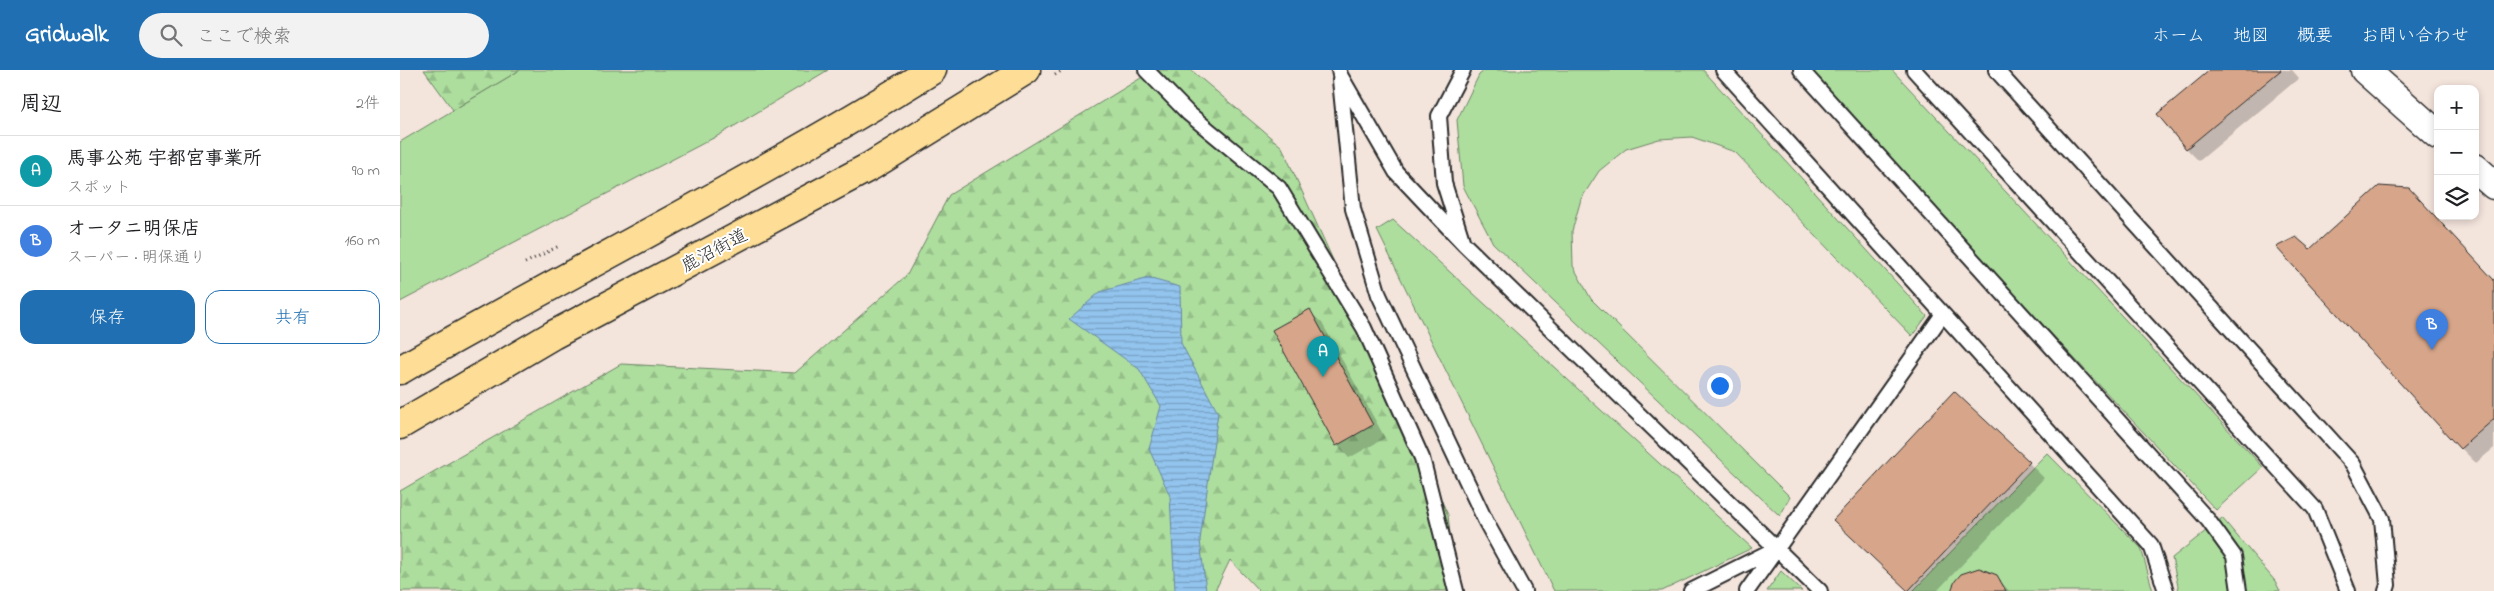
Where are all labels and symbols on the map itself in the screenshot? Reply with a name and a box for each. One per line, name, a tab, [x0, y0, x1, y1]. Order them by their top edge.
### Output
street label: 鹿沼街道	[677, 223, 753, 280]
pin: B	[2416, 309, 2448, 350]
pin: A	[1307, 336, 1339, 377]
your location	[1707, 373, 1733, 399]

